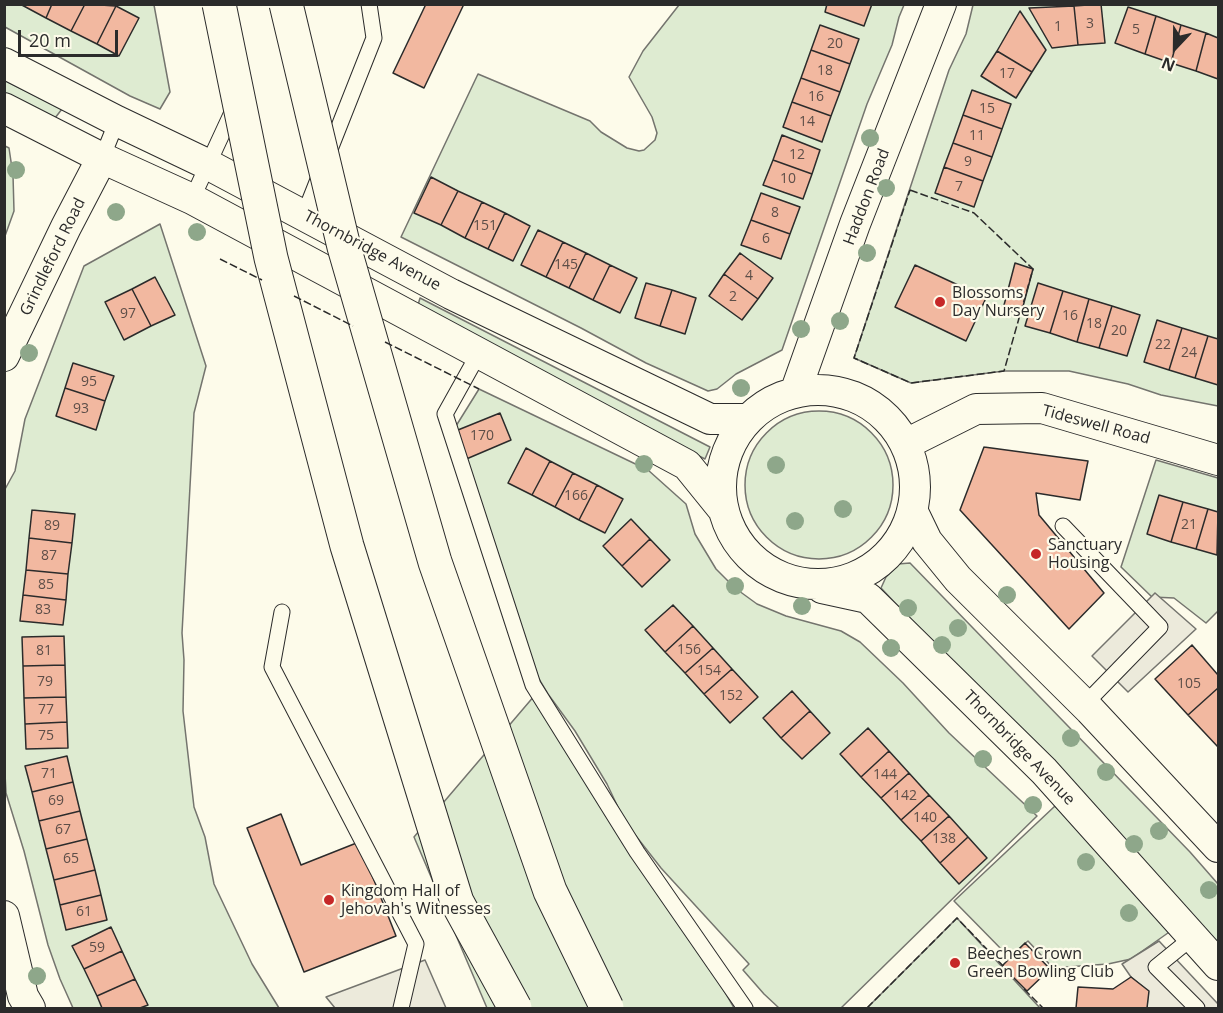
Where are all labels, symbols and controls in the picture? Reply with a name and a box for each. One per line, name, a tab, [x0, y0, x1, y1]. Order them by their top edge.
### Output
house number: 3	[1086, 16, 1094, 32]
scale bar	[21, 18, 122, 56]
north arrow	[1145, 18, 1205, 78]
house number: 1	[1054, 19, 1062, 35]
house number: 5	[1132, 22, 1140, 38]
text: 20 m	[29, 28, 71, 52]
house number: 20	[827, 36, 843, 52]
text: N	[1158, 52, 1178, 77]
house number: 18	[817, 63, 833, 79]
house number: 17	[999, 66, 1015, 82]
house number: 16	[808, 89, 824, 105]
house number: 15	[979, 101, 995, 117]
house number: 14	[799, 114, 815, 130]
house number: 11	[969, 128, 985, 144]
street label: Haddon Road	[840, 146, 894, 248]
house number: 12	[789, 147, 805, 163]
house number: 9	[964, 154, 972, 170]
house number: 10	[780, 171, 796, 187]
house number: 7	[955, 179, 963, 195]
street label: Grindleford Road	[16, 195, 90, 319]
house number: 8	[771, 205, 779, 221]
street label: Thornbridge Avenue	[300, 207, 444, 295]
house number: 151	[473, 218, 497, 234]
house number: 6	[762, 231, 770, 247]
house number: 145	[554, 257, 578, 273]
house number: 4	[745, 268, 753, 284]
place label: Blossoms Day Nursery	[952, 283, 1044, 321]
house number: 2	[729, 289, 737, 305]
marker: Blossoms Day Nursery	[933, 295, 947, 309]
house number: 97	[120, 306, 136, 322]
house number: 16	[1062, 308, 1078, 324]
house number: 18	[1086, 316, 1102, 332]
house number: 20	[1111, 323, 1127, 339]
house number: 22	[1155, 337, 1171, 353]
house number: 24	[1181, 345, 1197, 361]
house number: 95	[81, 374, 97, 390]
house number: 93	[73, 401, 89, 417]
street label: Tideswell Road	[1040, 401, 1152, 449]
house number: 170	[470, 428, 494, 444]
house number: 166	[564, 488, 588, 504]
house number: 21	[1181, 517, 1197, 533]
house number: 89	[44, 518, 60, 534]
place label: Sanctuary Housing	[1048, 535, 1122, 573]
marker: Sanctuary Housing	[1029, 547, 1043, 561]
house number: 87	[41, 548, 57, 564]
house number: 85	[38, 577, 54, 593]
house number: 83	[35, 602, 51, 618]
house number: 156	[677, 642, 701, 658]
house number: 81	[36, 643, 52, 659]
house number: 154	[697, 663, 721, 679]
house number: 79	[37, 674, 53, 690]
house number: 105	[1177, 676, 1201, 692]
street label: Thornbridge Avenue	[959, 687, 1079, 809]
house number: 152	[719, 688, 743, 704]
house number: 77	[38, 702, 54, 718]
house number: 75	[38, 728, 54, 744]
house number: 71	[41, 766, 57, 782]
house number: 144	[873, 767, 897, 783]
house number: 142	[893, 788, 917, 804]
house number: 69	[48, 793, 64, 809]
house number: 140	[913, 810, 937, 826]
house number: 67	[55, 822, 71, 838]
house number: 138	[932, 831, 956, 847]
house number: 65	[63, 851, 79, 867]
place label: Kingdom Hall of Jehovah's Witnesses	[341, 881, 491, 919]
marker: Kingdom Hall of Jehovah's Witnesses	[322, 893, 336, 907]
house number: 61	[76, 904, 92, 920]
house number: 59	[89, 940, 105, 956]
place label: Beeches Crown Green Bowling Club	[967, 944, 1114, 982]
marker: Beeches Crown Green Bowling Club	[948, 956, 962, 970]

